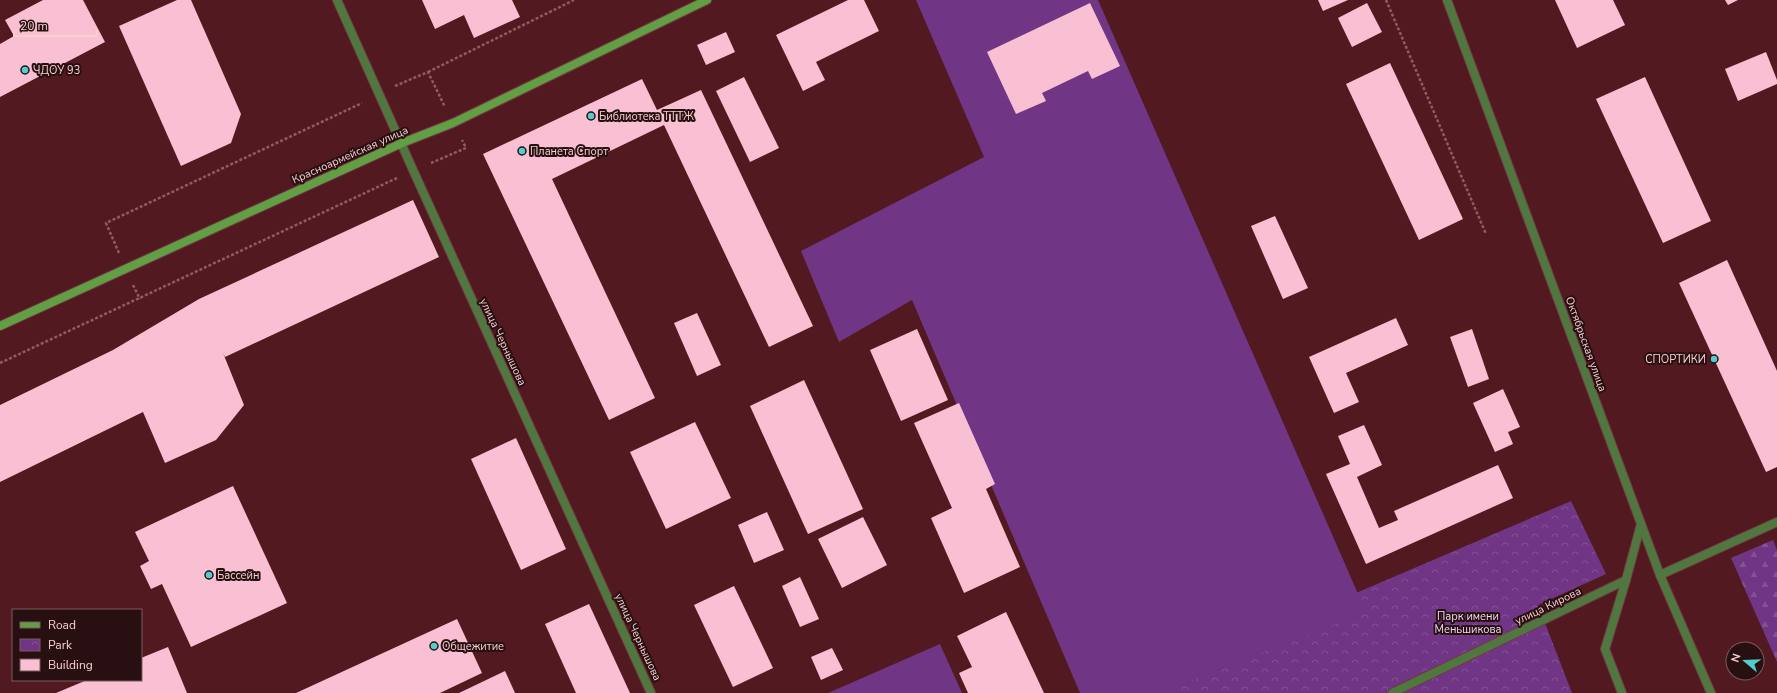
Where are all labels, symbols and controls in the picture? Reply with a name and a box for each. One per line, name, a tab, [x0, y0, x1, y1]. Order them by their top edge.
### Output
scale bar	[14, 12, 97, 38]
text: 20 m	[20, 18, 48, 34]
place label: ЧДОУ 93	[33, 63, 80, 78]
marker: ЧДОУ 93	[20, 65, 30, 75]
place label: Библиотека ТТТЖ	[599, 109, 694, 124]
marker: Библиотека ТТТЖ	[586, 111, 596, 121]
street label: Красноармейская улица	[289, 123, 411, 187]
place label: Планета Спорт	[530, 144, 608, 159]
marker: Планета Спорт	[517, 146, 527, 156]
street label: Октябрьская улица	[1562, 294, 1610, 394]
street label: улица Чернышова	[476, 296, 530, 388]
place label: СПОРТИКИ	[1645, 352, 1706, 367]
marker: СПОРТИКИ	[1709, 354, 1719, 364]
place label: Бассейн	[217, 568, 259, 583]
marker: Бассейн	[204, 570, 214, 580]
street label: улица Кирова	[1512, 584, 1584, 628]
street label: улица Чернышова	[611, 591, 665, 683]
legend	[12, 609, 142, 681]
park label: Парк имени Меньшикова	[1435, 609, 1502, 637]
text: Road	[48, 617, 76, 633]
text: Park	[48, 637, 73, 653]
place label: Общежитие	[442, 639, 504, 654]
marker: Общежитие	[429, 641, 439, 651]
north arrow	[1725, 641, 1765, 681]
text: N	[1728, 652, 1744, 664]
text: Building	[48, 657, 93, 673]

